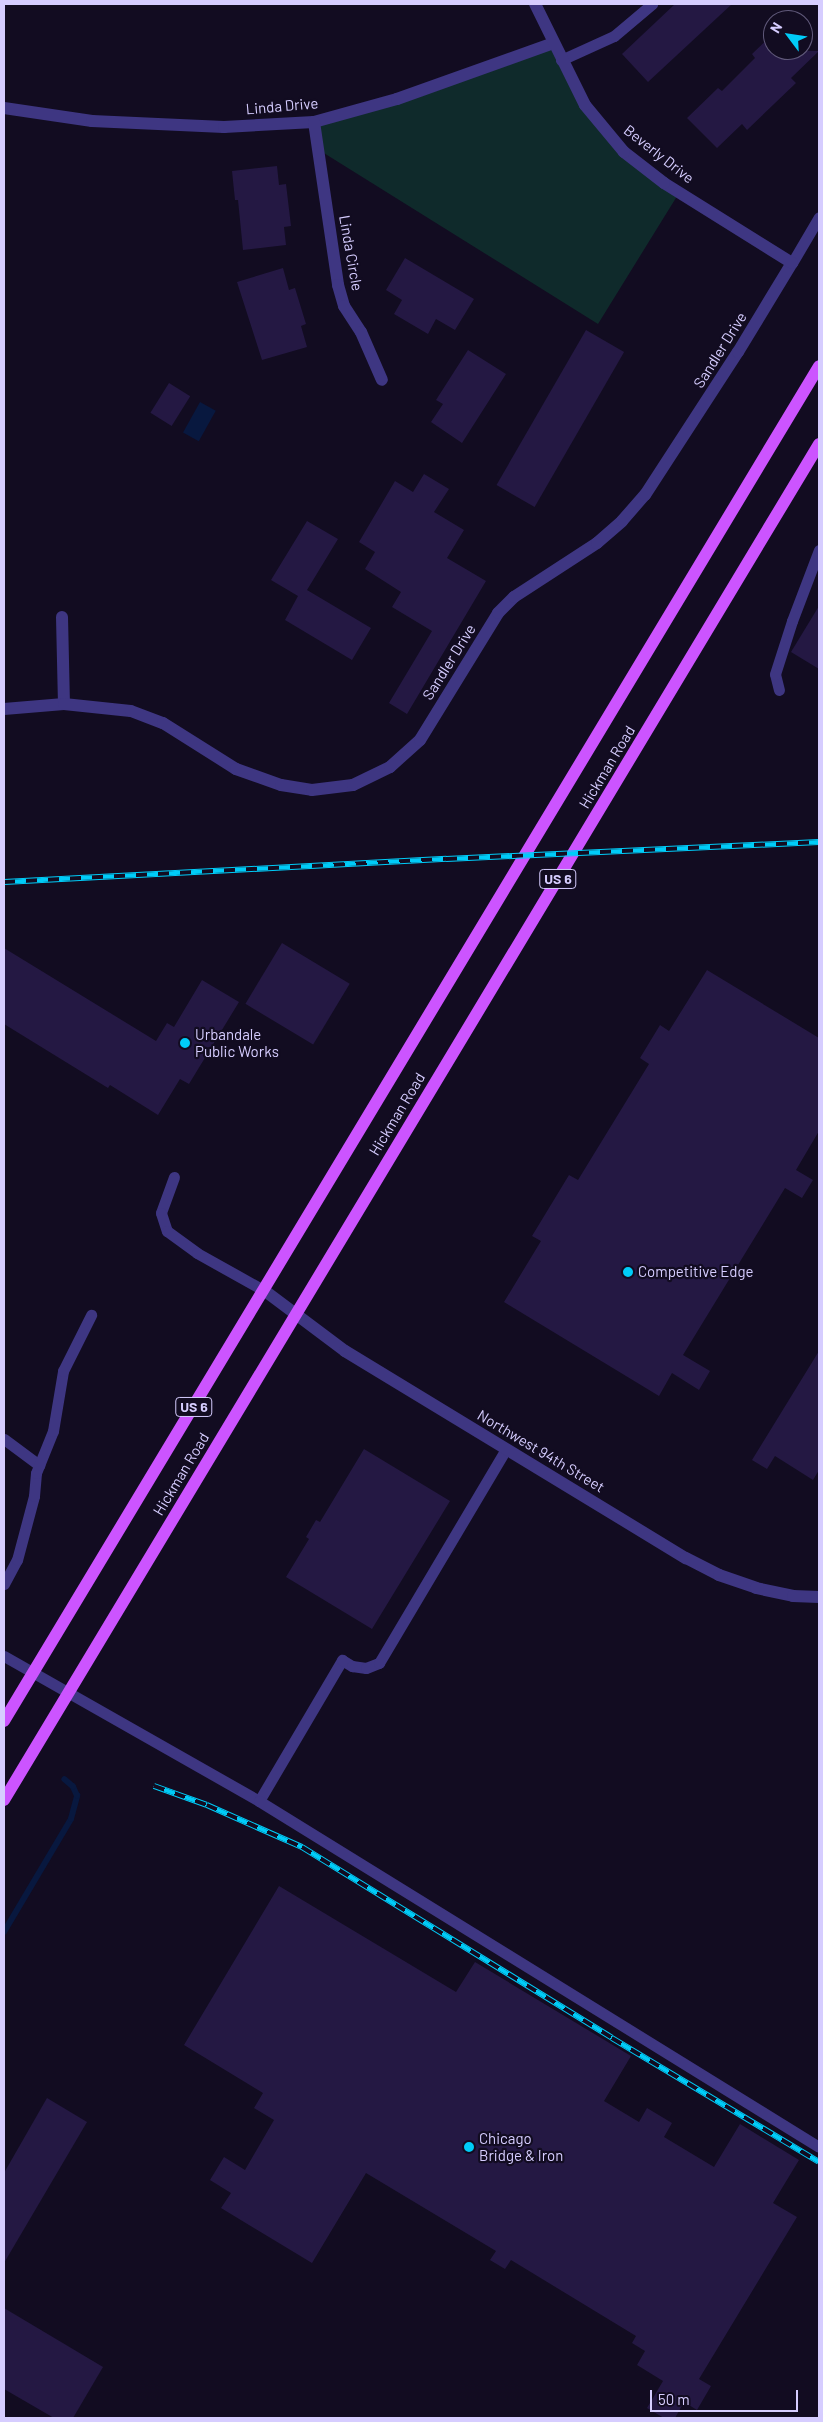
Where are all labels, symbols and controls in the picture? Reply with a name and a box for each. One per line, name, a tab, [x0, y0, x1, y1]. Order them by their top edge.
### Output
north arrow	[763, 10, 813, 60]
text: N	[766, 19, 785, 36]
street label: Linda Drive	[245, 94, 319, 118]
street label: Beverly Drive	[620, 121, 698, 187]
street label: Linda Circle	[335, 214, 367, 292]
street label: Sandler Drive	[690, 309, 750, 391]
street label: Sandler Drive	[419, 621, 479, 703]
street label: Hickman Road	[575, 722, 639, 812]
road number: US 6	[539, 868, 577, 891]
place label: Urbandale Public Works	[195, 1025, 279, 1060]
marker: Urbandale Public Works	[179, 1037, 191, 1049]
street label: Hickman Road	[365, 1069, 429, 1159]
place label: Competitive Edge	[638, 1263, 753, 1281]
marker: Competitive Edge	[622, 1266, 634, 1278]
road number: US 6	[175, 1395, 213, 1418]
street label: Northwest 94th Street	[474, 1406, 608, 1496]
street label: Hickman Road	[149, 1429, 213, 1519]
place label: Chicago Bridge & Iron	[479, 2129, 563, 2164]
marker: Chicago Bridge & Iron	[463, 2141, 475, 2153]
scale bar	[653, 2380, 800, 2412]
text: 50 m	[658, 2390, 690, 2408]

